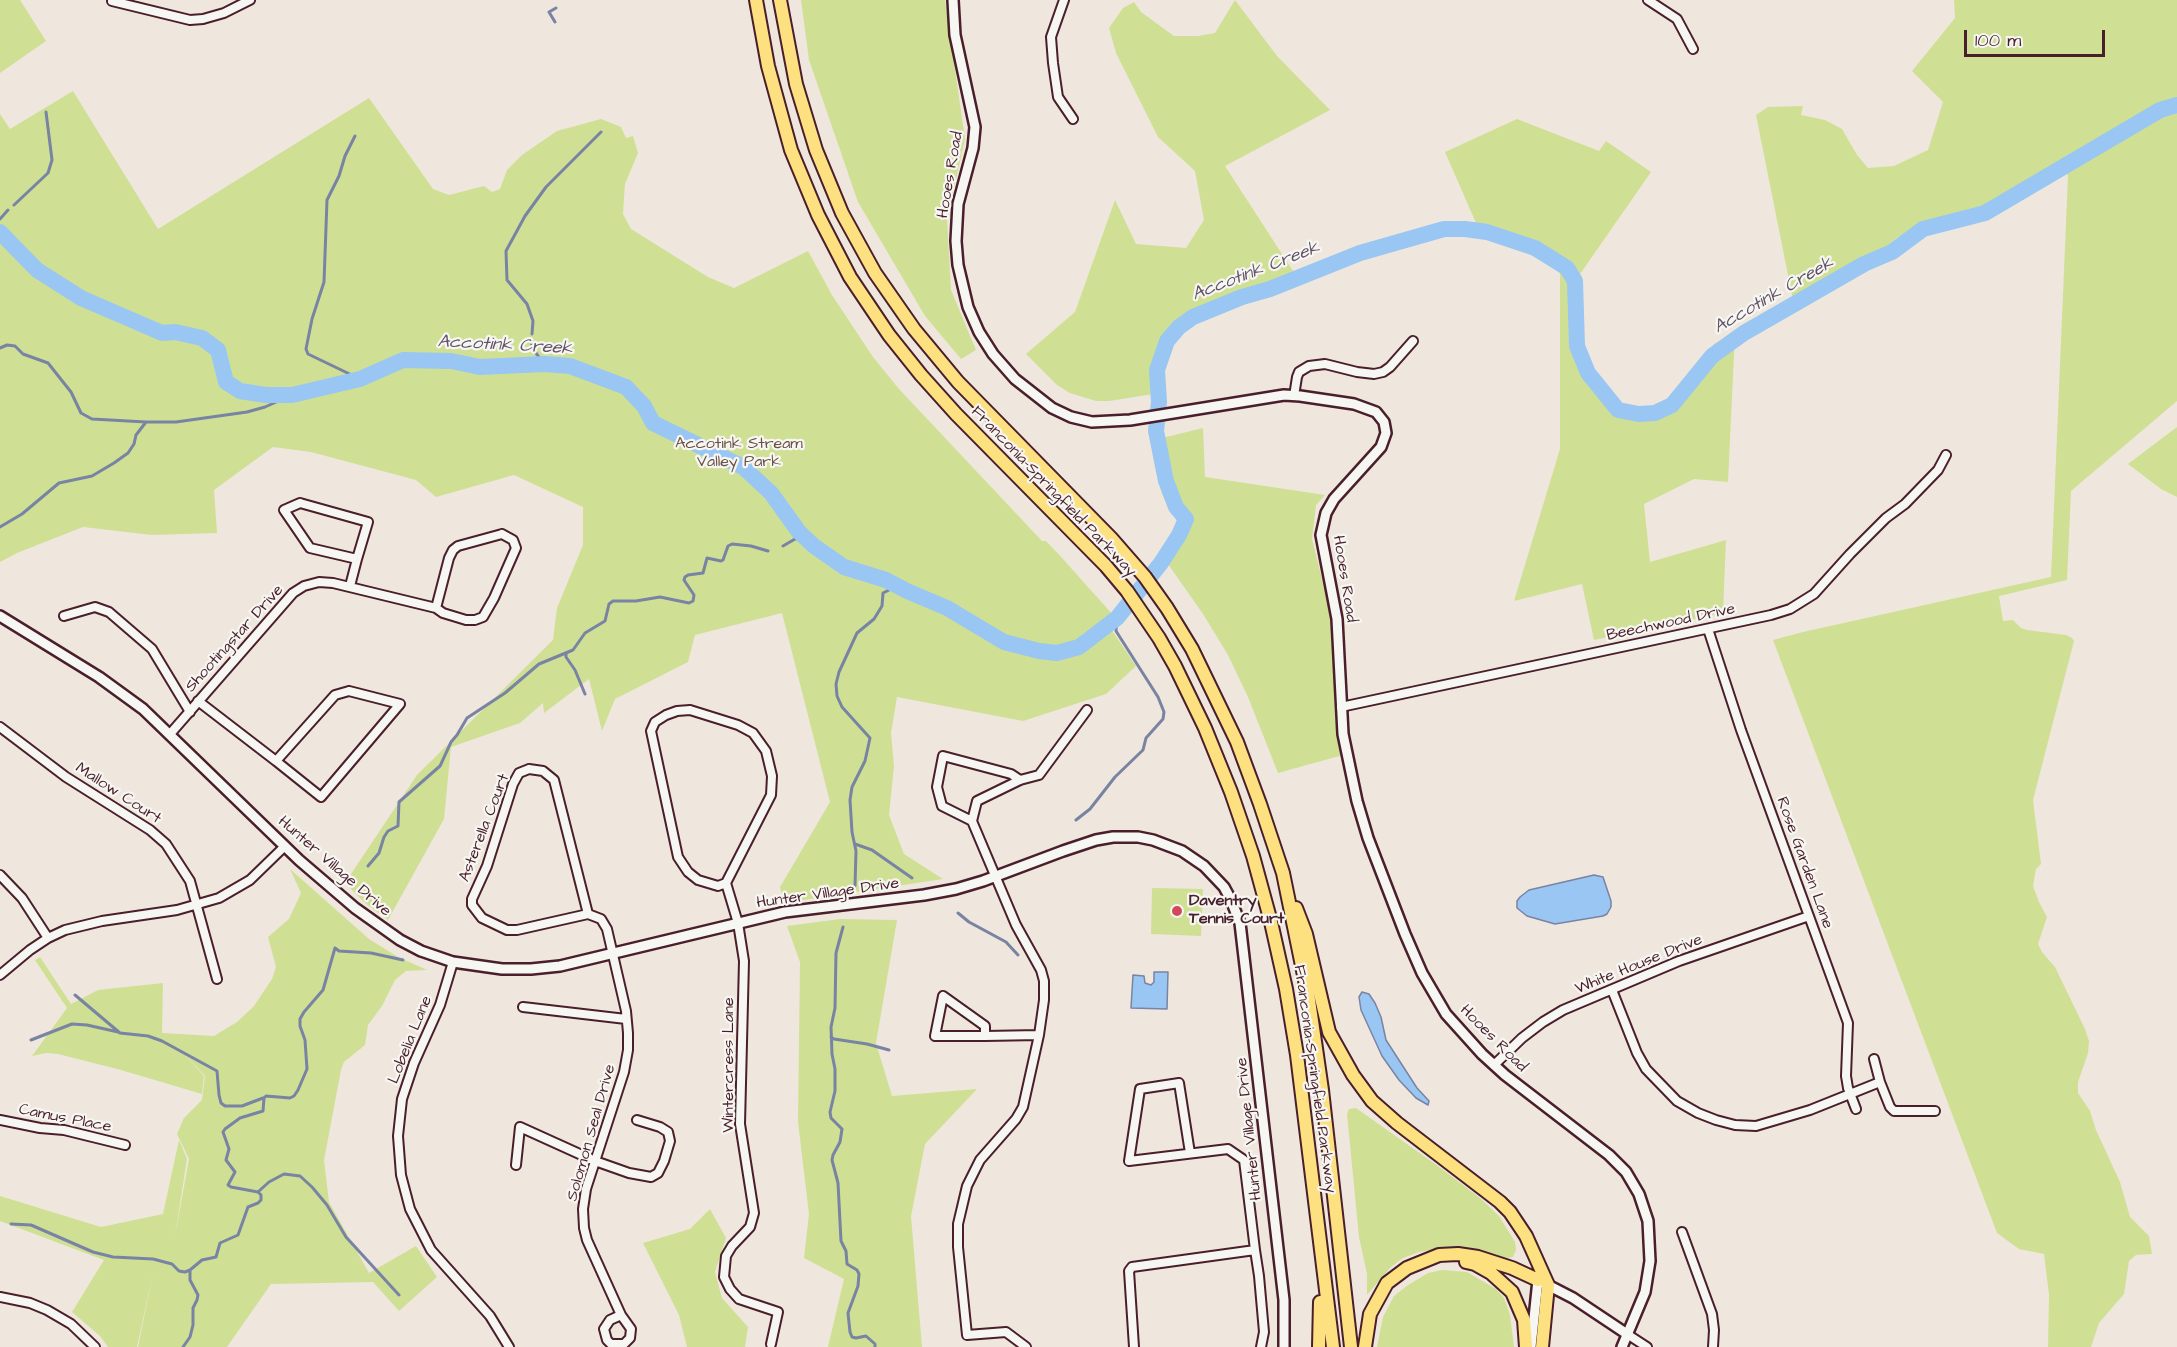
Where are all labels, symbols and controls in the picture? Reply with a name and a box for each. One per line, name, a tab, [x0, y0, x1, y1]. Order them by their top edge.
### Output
scale bar	[1967, 18, 2108, 56]
text: 100 m	[1975, 28, 2021, 53]
street label: Hooes Road	[934, 130, 968, 220]
water label: Accotink Creek	[1189, 238, 1323, 306]
water label: Accotink Creek	[1710, 253, 1838, 339]
water label: Accotink Creek	[437, 332, 573, 360]
street label: Franconia-Springfield Parkway	[966, 403, 1140, 581]
park label: Accotink Stream Valley Park	[675, 435, 803, 473]
street label: Hooes Road	[1328, 534, 1360, 624]
street label: Shootingstar Drive	[182, 581, 288, 697]
street label: Beechwood Drive	[1605, 600, 1737, 646]
street label: Mallow Court	[71, 759, 165, 829]
street label: Asterella Court	[456, 771, 514, 885]
street label: Rose Garden Lane	[1771, 795, 1837, 931]
street label: Hunter Village Drive	[273, 813, 395, 921]
street label: Hunter Village Drive	[756, 874, 900, 914]
place label: Daventry Tennis Court	[1189, 892, 1284, 930]
marker: Daventry Tennis Court	[1170, 904, 1184, 918]
street label: White House Drive	[1573, 931, 1705, 999]
street label: Franconia-Springfield Parkway	[1288, 964, 1340, 1194]
street label: Lobelia Lane	[385, 993, 437, 1087]
street label: Wintercress Lane	[720, 997, 740, 1133]
street label: Hooes Road	[1455, 1001, 1531, 1077]
street label: Hunter Village Drive	[1233, 1057, 1267, 1201]
street label: Solomon Seal Drive	[563, 1062, 621, 1204]
street label: Camus Place	[17, 1101, 113, 1137]

